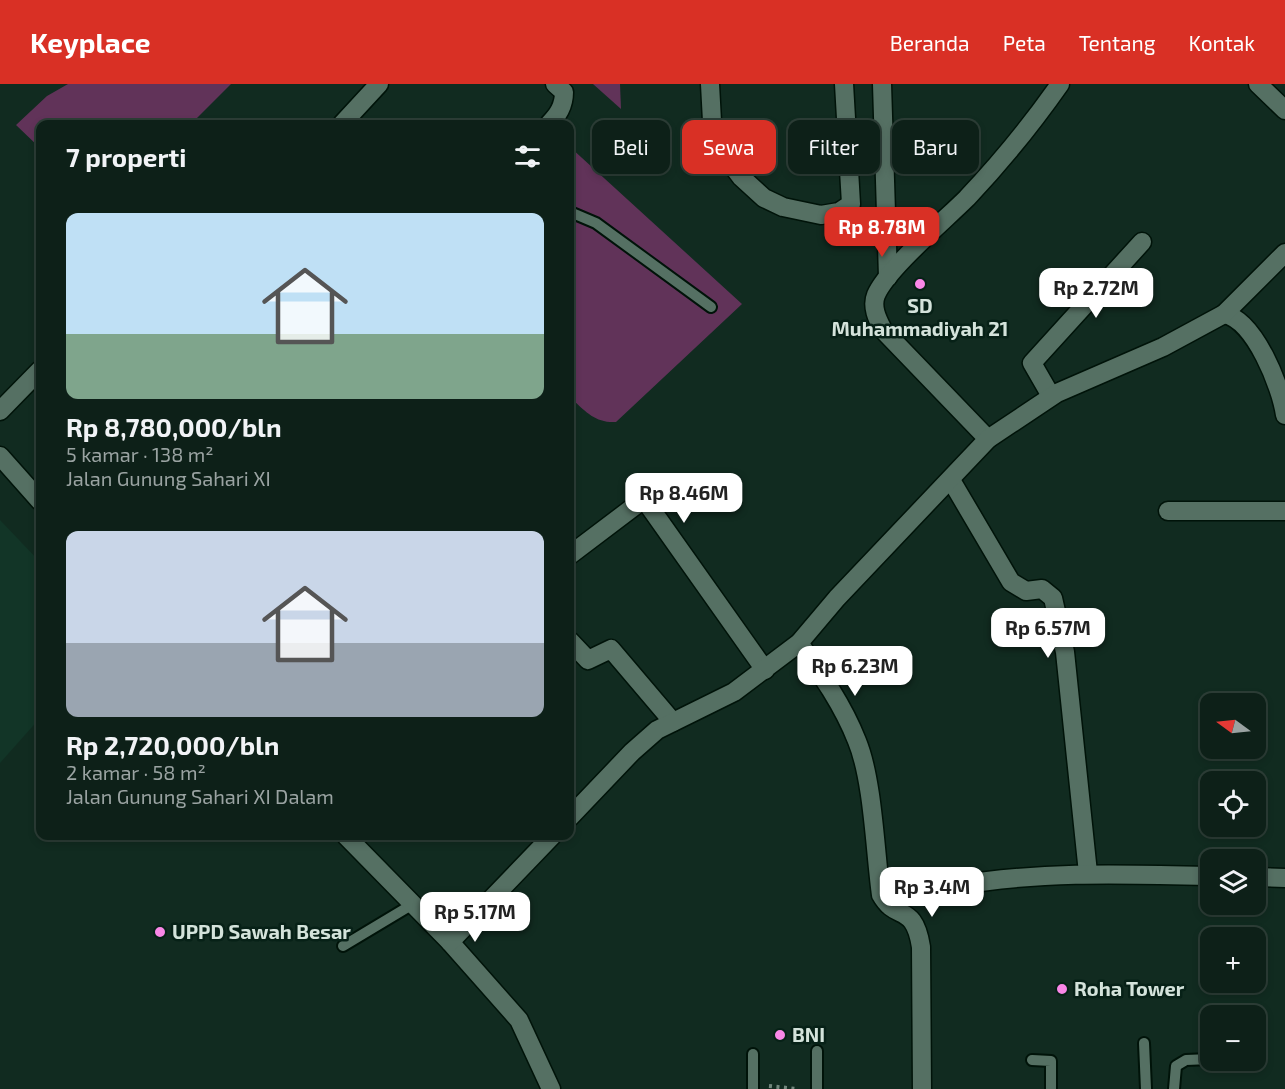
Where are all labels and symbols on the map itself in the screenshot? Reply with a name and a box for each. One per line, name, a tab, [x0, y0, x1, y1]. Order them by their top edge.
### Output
pin: Rp 8.78M	[820, 207, 944, 258]
pin: Rp 2.72M	[1034, 268, 1158, 319]
marker: SD Muhammadiyah 21	[913, 277, 927, 291]
place label: SD Muhammadiyah 21	[832, 293, 1008, 341]
pin: Rp 8.46M	[622, 473, 746, 524]
pin: Rp 6.57M	[986, 608, 1110, 659]
pin: Rp 6.23M	[793, 646, 917, 697]
north arrow	[1200, 693, 1266, 759]
pin: Rp 3.4M	[877, 867, 987, 918]
pin: Rp 5.17M	[413, 892, 537, 943]
place label: UPPD Sawah Besar	[172, 919, 351, 943]
marker: UPPD Sawah Besar	[153, 925, 167, 939]
place label: Roha Tower	[1074, 976, 1185, 1000]
marker: Roha Tower	[1055, 982, 1069, 996]
place label: BNI	[792, 1022, 825, 1046]
marker: BNI	[773, 1028, 787, 1042]

